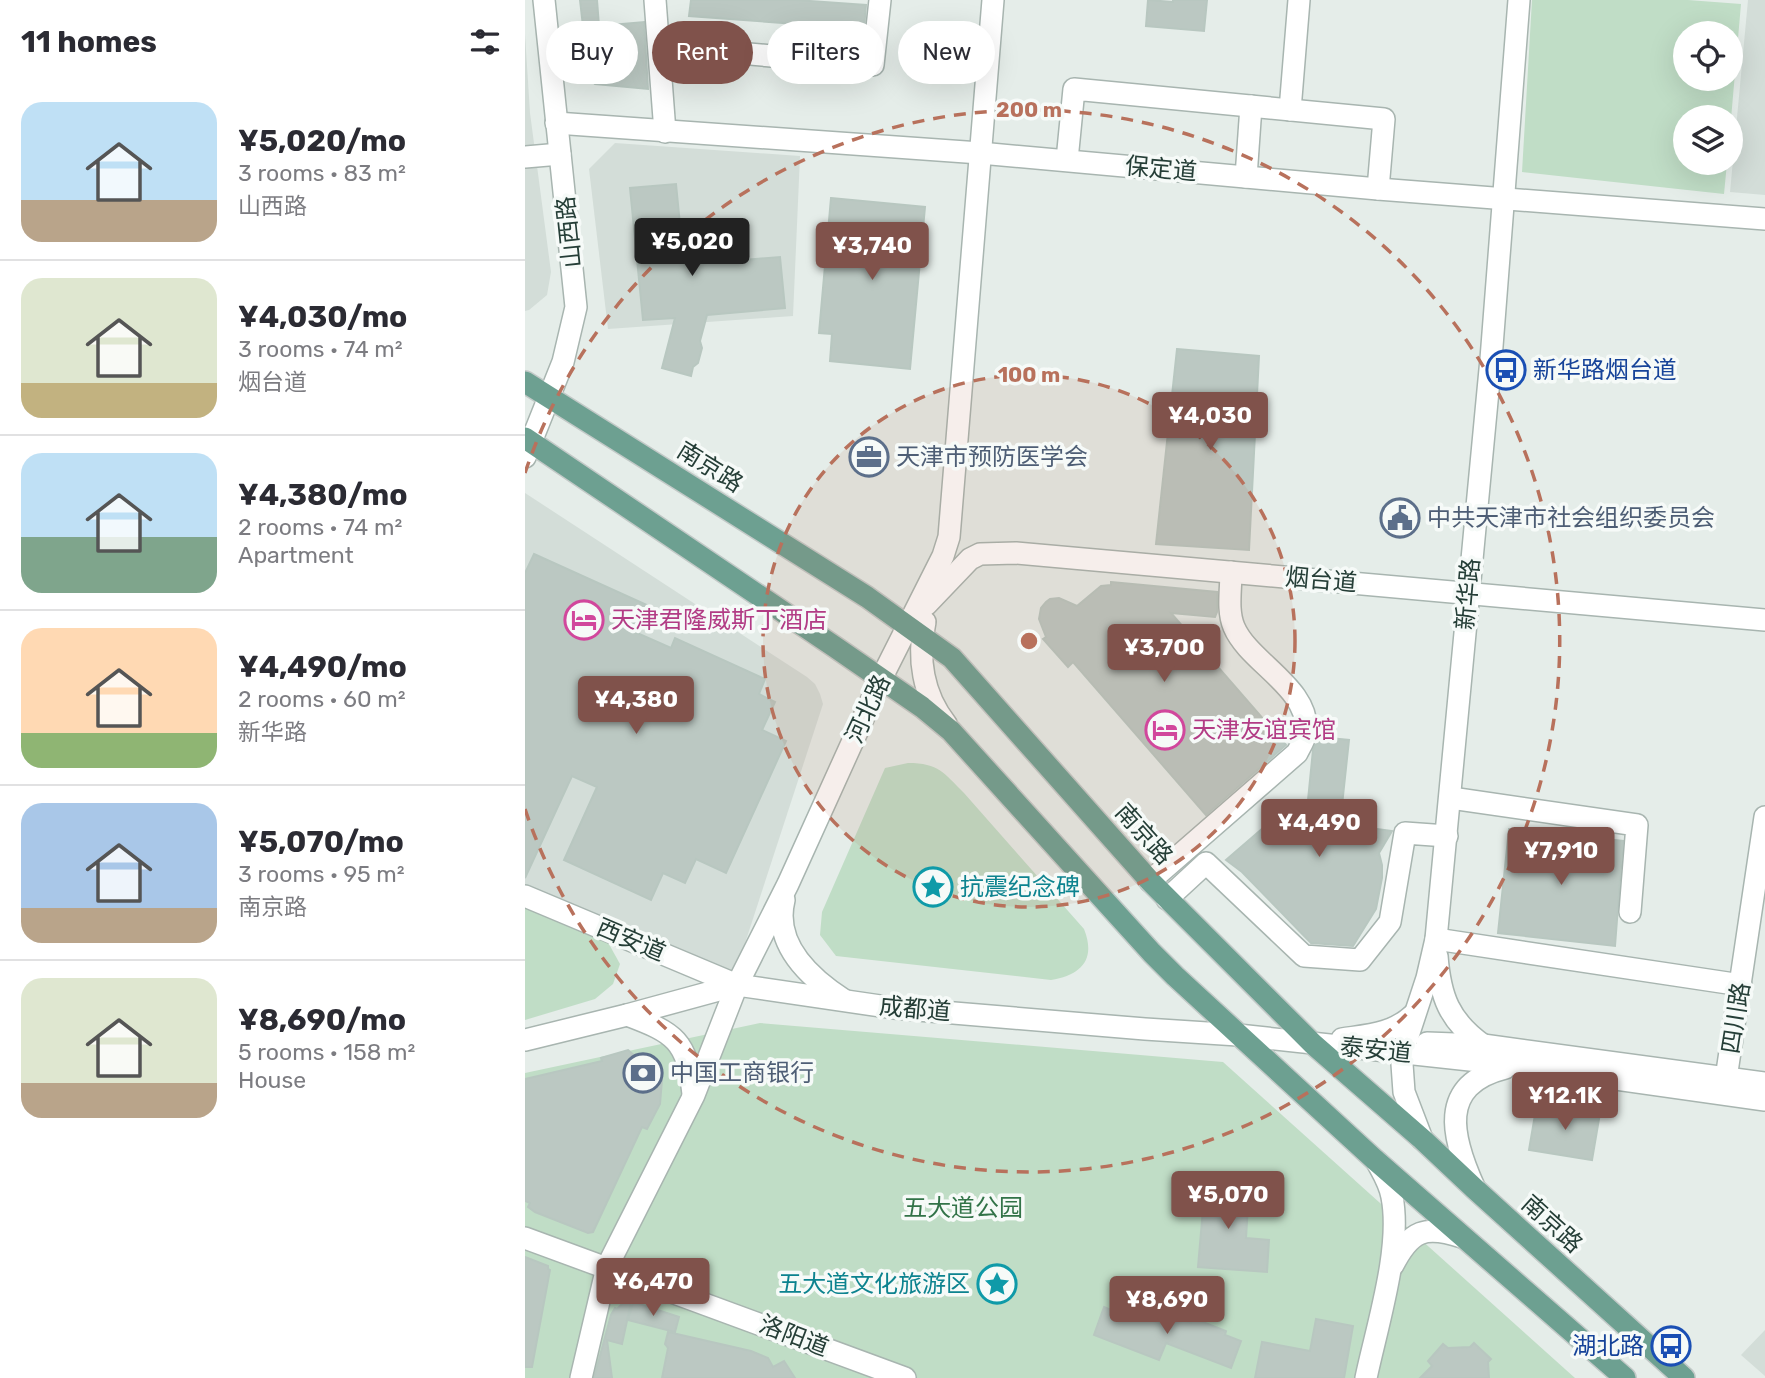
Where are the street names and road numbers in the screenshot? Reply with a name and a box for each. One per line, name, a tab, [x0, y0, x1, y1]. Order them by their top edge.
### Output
street label: 保定道	[1124, 152, 1198, 186]
street label: 山西路	[551, 195, 587, 269]
street label: 南京路	[672, 436, 748, 498]
street label: 新华路	[1451, 557, 1485, 631]
street label: 烟台道	[1284, 563, 1358, 597]
street label: 河北路	[840, 670, 896, 748]
street label: 南京路	[1110, 798, 1178, 870]
street label: 西安道	[592, 913, 670, 967]
street label: 四川路	[1717, 980, 1755, 1056]
street label: 成都道	[878, 992, 952, 1026]
street label: 泰安道	[1339, 1032, 1413, 1068]
street label: 南京路	[1516, 1190, 1588, 1258]
street label: 洛阳道	[755, 1310, 833, 1362]

